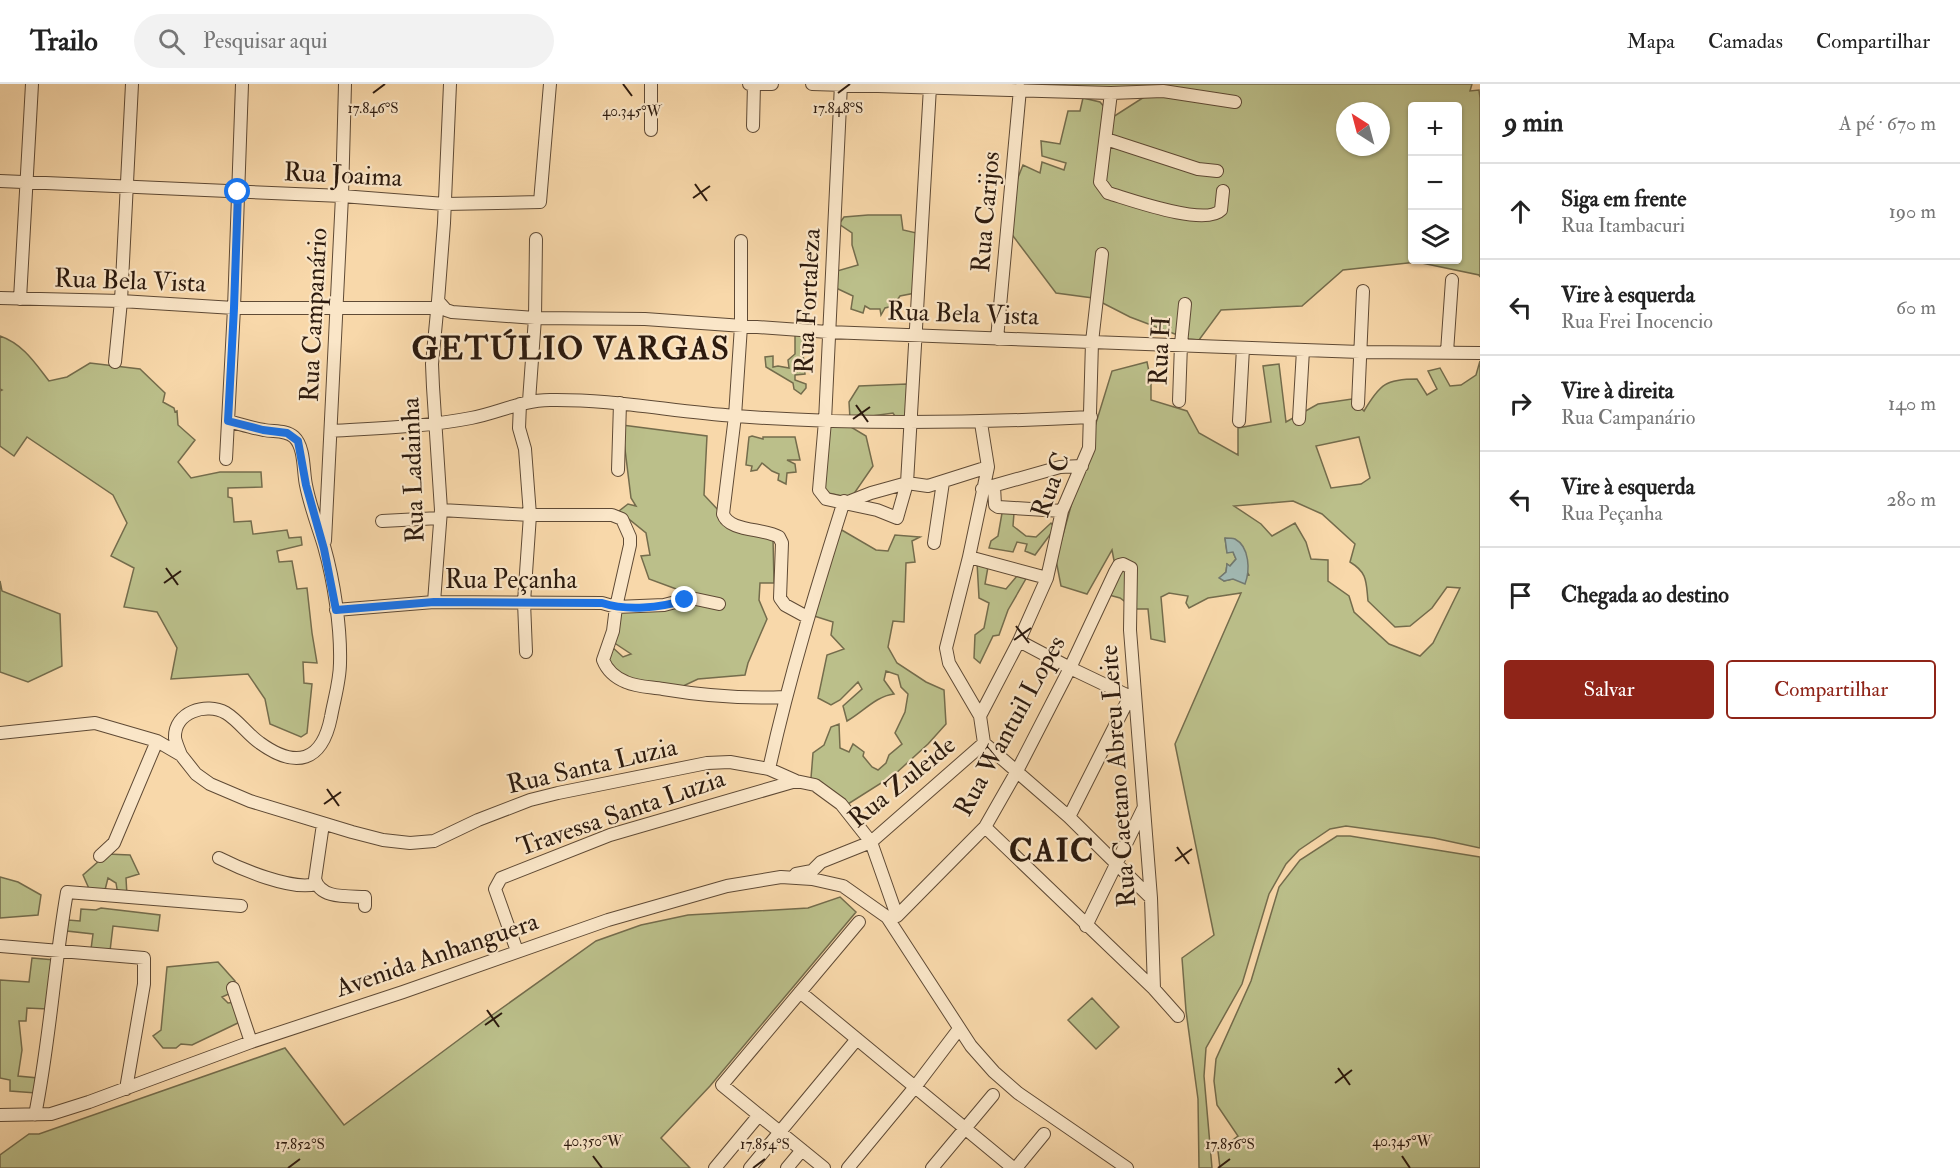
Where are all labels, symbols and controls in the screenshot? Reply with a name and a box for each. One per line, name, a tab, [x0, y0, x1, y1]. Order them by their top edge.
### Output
search box	[134, 14, 554, 68]
text: Trailo	[30, 24, 98, 59]
icon: search	[155, 25, 188, 58]
text: Pesquisar aqui	[203, 27, 328, 55]
text: Mapa	[1627, 28, 1675, 55]
text: Camadas	[1708, 28, 1783, 55]
text: Compartilhar	[1816, 28, 1930, 55]
text: 17.846°S	[347, 99, 399, 118]
text: 17.848°S	[813, 99, 863, 118]
text: 40.345°W	[602, 102, 663, 121]
north arrow	[1336, 102, 1390, 156]
map controls	[1408, 102, 1462, 264]
button: +	[1408, 102, 1462, 156]
text: 9 min	[1504, 107, 1563, 139]
text: A pé · 670 m	[1839, 111, 1936, 136]
street label: Rua Carijos	[965, 150, 1007, 274]
street label: Rua Joaima	[283, 156, 404, 194]
button: −	[1408, 156, 1462, 210]
route start	[224, 178, 250, 204]
text: Siga em frente	[1561, 185, 1686, 213]
icon: ahead	[1504, 195, 1537, 228]
text: 190 m	[1889, 199, 1936, 224]
button: layers	[1408, 210, 1462, 264]
text: Rua Itambacuri	[1561, 213, 1685, 238]
street label: Rua Campanário	[293, 227, 336, 403]
street label: Rua Fortaleza	[788, 227, 828, 375]
street label: Rua Bela Vista	[54, 262, 207, 300]
text: Vire à esquerda	[1561, 281, 1695, 309]
icon: left	[1504, 291, 1537, 324]
street label: Rua Bela Vista	[887, 295, 1040, 333]
text: 60 m	[1896, 295, 1936, 320]
text: Rua Frei Inocencio	[1561, 309, 1713, 334]
street label: Rua H	[1142, 316, 1178, 386]
district label: GETÚLIO VARGAS	[412, 328, 730, 369]
text: Vire à direita	[1561, 377, 1674, 405]
icon: right	[1504, 387, 1537, 420]
text: 140 m	[1888, 391, 1936, 416]
street label: Rua Ladainha	[394, 396, 432, 543]
text: Rua Campanário	[1561, 405, 1695, 430]
street label: Rua C	[1025, 448, 1077, 522]
text: Vire à esquerda	[1561, 473, 1695, 501]
icon: left	[1504, 483, 1537, 516]
text: 280 m	[1886, 487, 1936, 512]
text: Rua Peçanha	[1561, 501, 1663, 526]
street label: Rua Peçanha	[445, 564, 577, 596]
icon: arrive	[1504, 579, 1537, 612]
text: Chegada ao destino	[1561, 581, 1729, 609]
route end	[671, 586, 697, 612]
street label: Rua Wantuil Lopes	[947, 630, 1074, 822]
street label: Rua Caetano Abreu Leite	[1093, 643, 1143, 908]
button: Salvar	[1504, 660, 1714, 719]
button: Compartilhar	[1726, 660, 1936, 719]
street label: Rua Zuleide	[842, 729, 962, 835]
street label: Rua Santa Luzia	[504, 731, 680, 801]
street label: Travessa Santa Luzia	[513, 762, 729, 864]
district label: CAIC	[1009, 831, 1095, 871]
street label: Avenida Anhanguera	[330, 905, 543, 1005]
text: 40.350°W	[563, 1132, 623, 1151]
text: 40.345°W	[1372, 1132, 1433, 1151]
text: 17.852°S	[275, 1135, 325, 1154]
text: 17.854°S	[740, 1135, 790, 1154]
text: 17.856°S	[1205, 1135, 1255, 1154]

